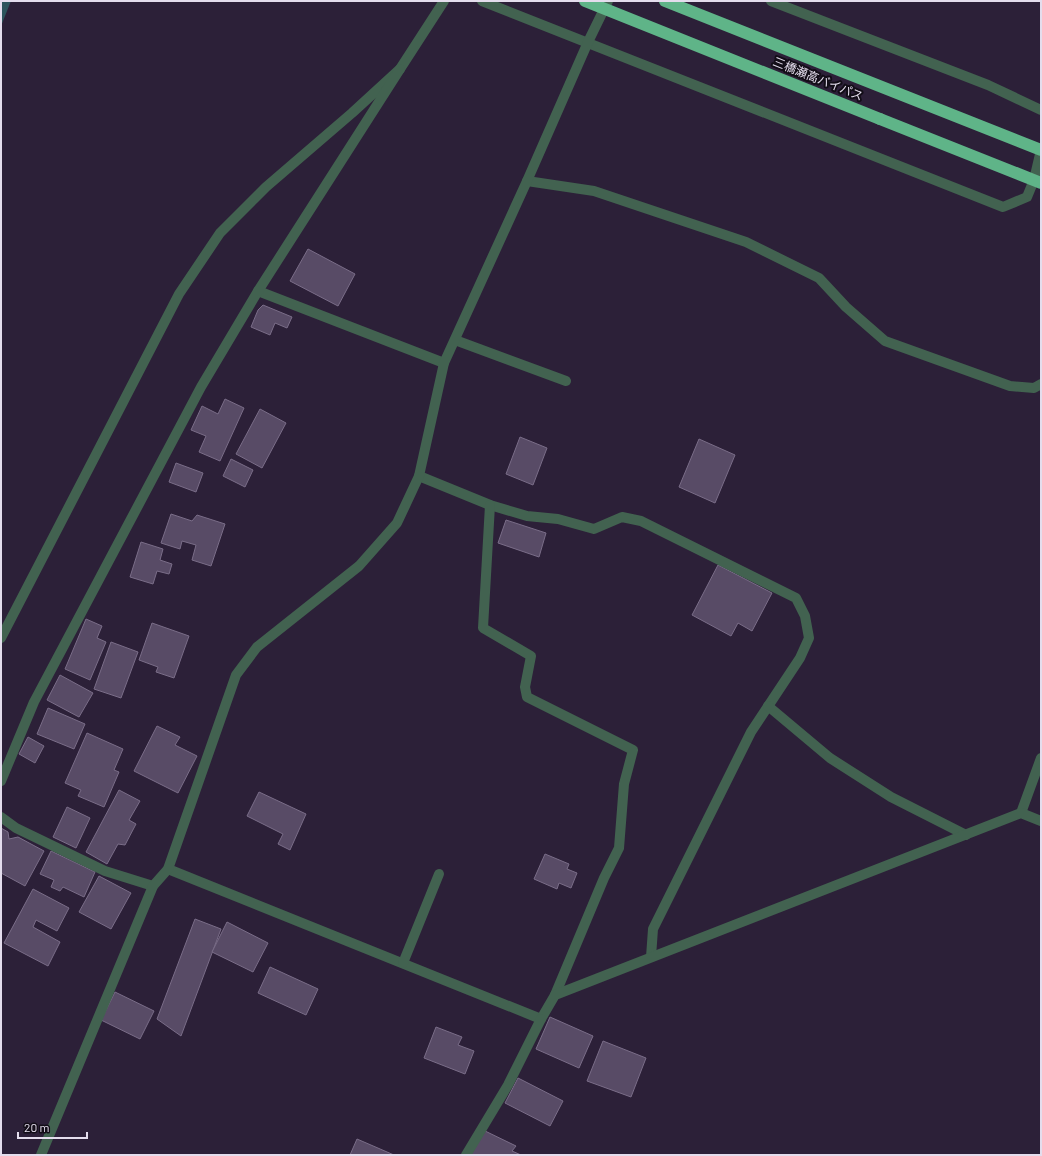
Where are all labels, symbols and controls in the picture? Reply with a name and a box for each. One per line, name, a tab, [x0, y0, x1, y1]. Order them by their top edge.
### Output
street label: 三橋瀬高バイパス	[771, 54, 865, 103]
scale bar	[18, 1114, 87, 1140]
text: 20 m	[24, 1120, 50, 1134]

